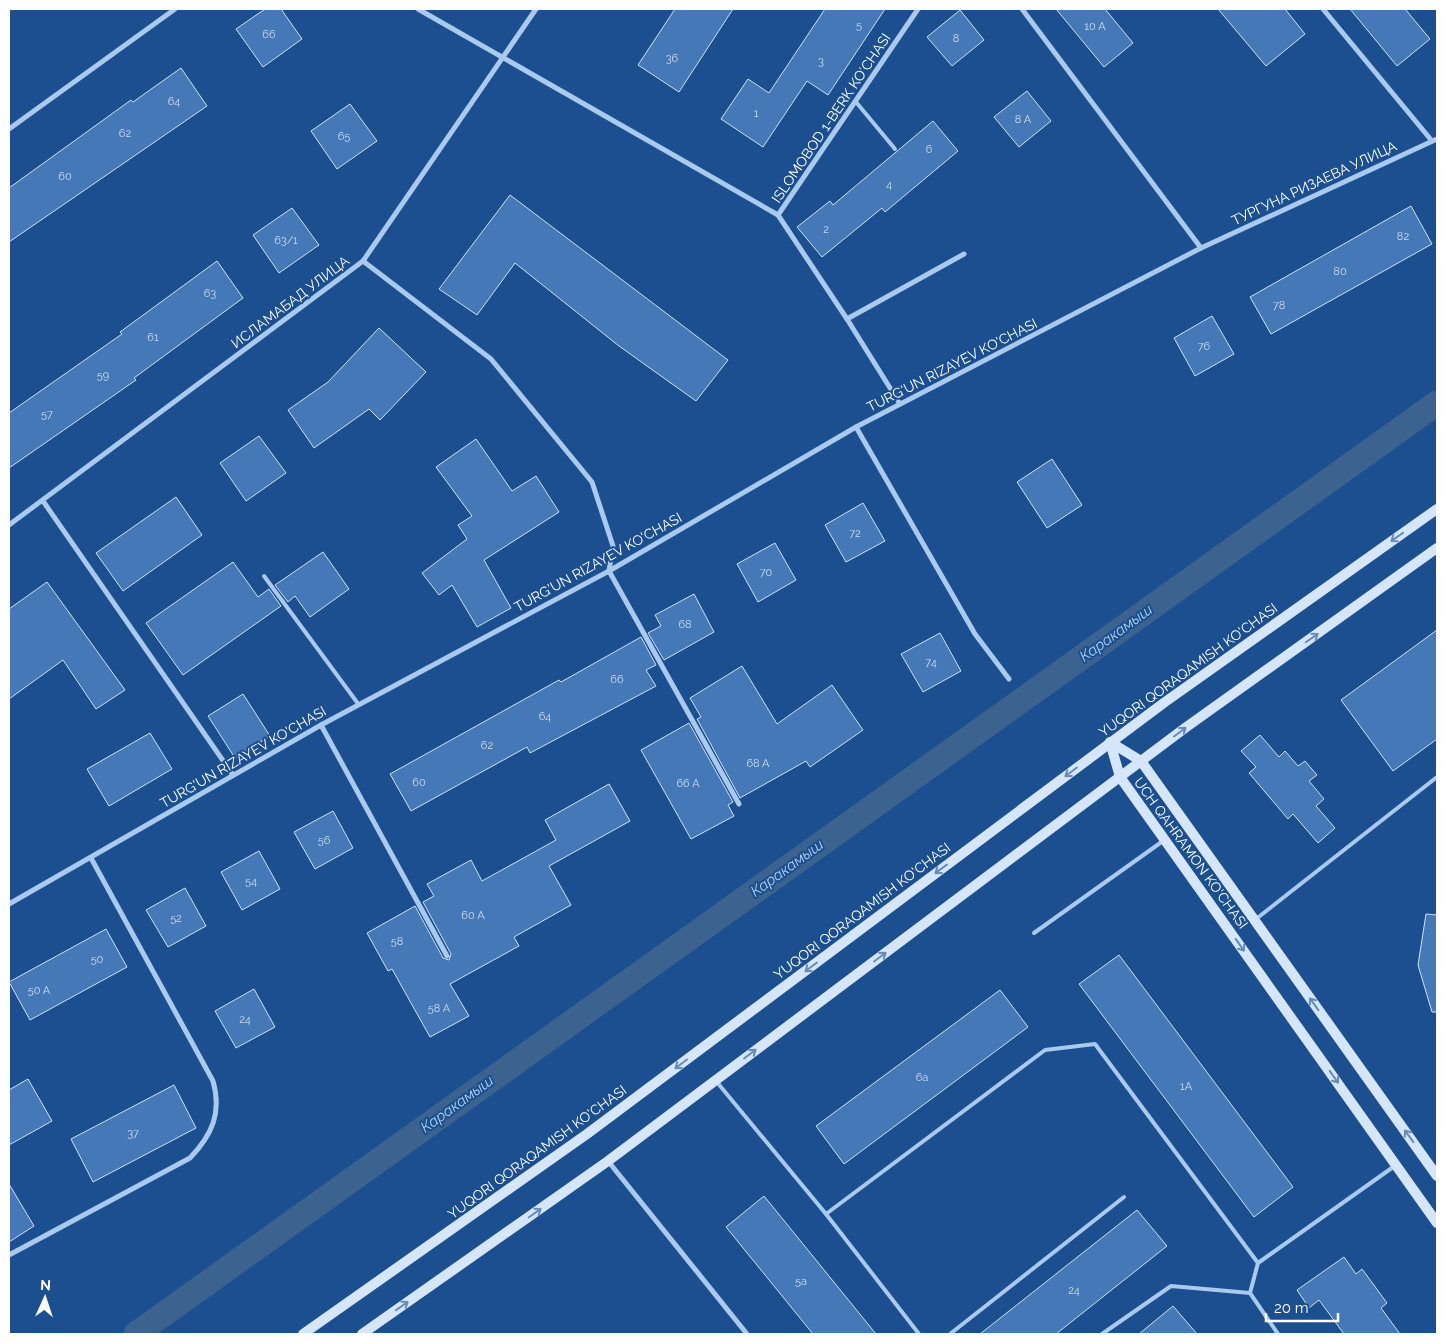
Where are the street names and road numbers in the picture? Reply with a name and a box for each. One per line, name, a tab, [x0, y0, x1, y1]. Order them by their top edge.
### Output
street label: ISLOMOBOD 1-BERK KO'CHASI	[768, 30, 894, 206]
street label: ТУРГУНА РИЗАЕВА УЛИЦА	[1229, 137, 1400, 228]
street label: ИСЛАМАБАД УЛИЦА	[228, 252, 352, 351]
street label: TURG'UN RIZAYEV KO'CHASI	[864, 315, 1040, 415]
street label: TURG'UN RIZAYEV KO'CHASI	[511, 509, 685, 615]
street label: YUQORI QORAQAMISH KO'CHASI	[1096, 600, 1280, 740]
street label: TURG'UN RIZAYEV KO'CHASI	[157, 703, 329, 811]
street label: UCH QAHRAMON KO'CHASI	[1131, 774, 1251, 932]
street label: YUQORI QORAQAMISH KO'CHASI	[771, 839, 953, 983]
street label: YUQORI QORAQAMISH KO'CHASI	[445, 1082, 629, 1222]

